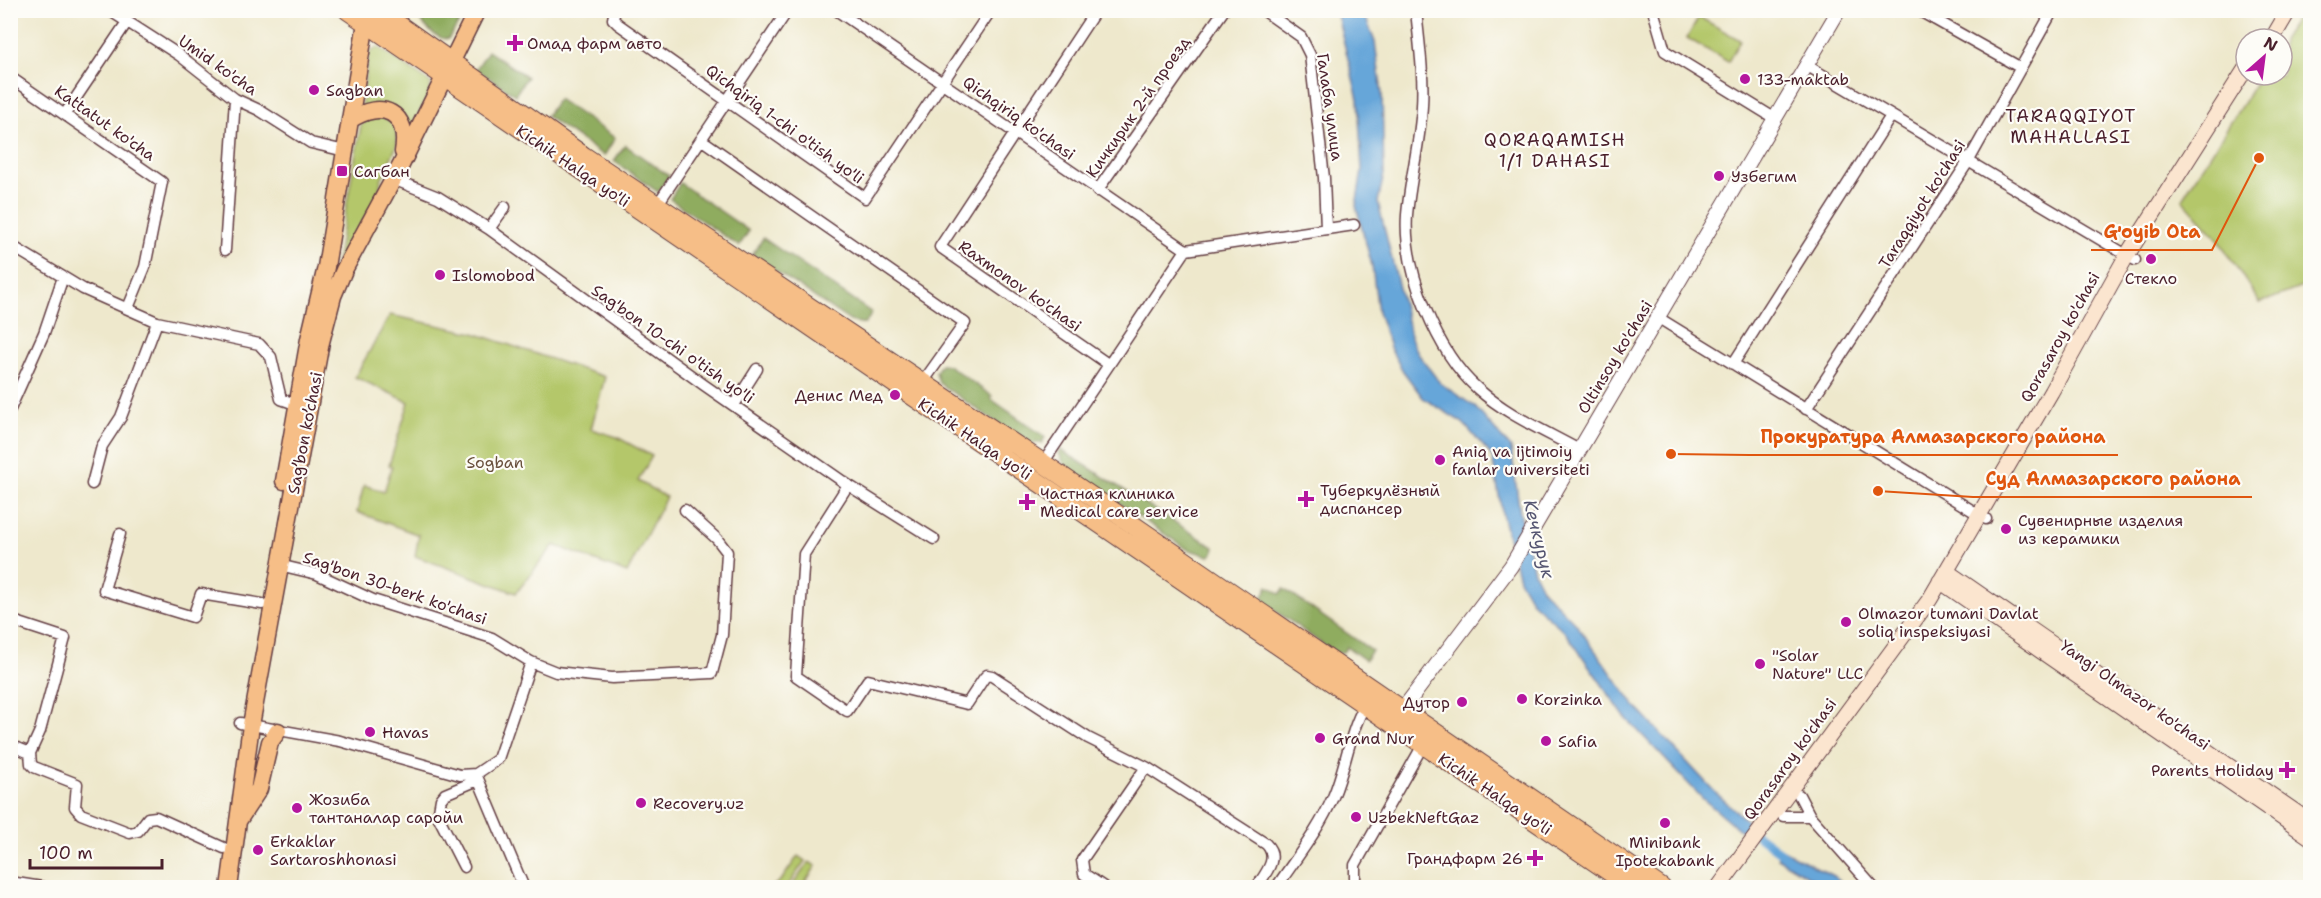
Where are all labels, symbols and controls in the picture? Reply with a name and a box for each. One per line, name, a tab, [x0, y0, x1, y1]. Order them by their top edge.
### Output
north arrow	[2234, 27, 2294, 87]
street label: Umid ko'cha	[174, 30, 262, 100]
street label: Кичкирик 2-й проезд	[1081, 32, 1195, 182]
text: N	[2260, 32, 2281, 56]
place label: Омад фарм авто	[527, 33, 662, 54]
marker: Омад фарм авто	[508, 36, 522, 50]
street label: Галаба улица	[1312, 52, 1348, 162]
street label: Qichqiriq 1-chi o'tish yo'li	[702, 59, 868, 189]
place label: 133-maktab	[1757, 69, 1849, 90]
street label: Qichqiriq ko'chasi	[959, 71, 1079, 165]
marker: 133-maktab	[1738, 72, 1752, 86]
street label: Kattatut ko'cha	[50, 80, 160, 166]
place label: Sagban	[326, 80, 384, 101]
marker: Sagban	[307, 83, 321, 97]
district label: TARAQQIYOT MAHALLASI	[2005, 104, 2137, 149]
street label: Kichik Halqa yo'li	[512, 120, 634, 212]
district label: QORAQAMISH 1/1 DAHASI	[1484, 128, 1626, 173]
street label: Taraqqiyot ko'chasi	[1874, 136, 1970, 272]
place label: Сагбан	[354, 161, 410, 182]
marker: Сагбан	[335, 164, 349, 178]
place label: Узбегим	[1731, 166, 1797, 187]
marker: Узбегим	[1712, 169, 1726, 183]
callout: G'oyib Ota	[2091, 214, 2212, 250]
text: G'oyib Ota	[2103, 220, 2201, 244]
street label: Raxmonov ko'chasi	[954, 236, 1086, 336]
marker: Стекло	[2144, 252, 2158, 266]
place label: Islomobod	[452, 265, 535, 286]
marker: Islomobod	[433, 268, 447, 282]
street label: Qorasaroy ko'chasi	[2015, 268, 2105, 406]
place label: Стекло	[2125, 268, 2177, 289]
street label: Sag'bon 10-chi o'tish yo'li	[587, 280, 759, 408]
street label: Oltinsoy ko'chasi	[1573, 296, 1657, 418]
street label: Sag’bon ko’chasi	[283, 370, 327, 496]
place label: Денис Мед	[795, 385, 883, 406]
marker: Денис Мед	[888, 388, 902, 402]
street label: Kichik Halqa yo'li	[914, 393, 1036, 485]
callout: Прокуратура Алмазарского района	[1749, 419, 2118, 455]
text: Прокуратура Алмазарского района	[1760, 425, 2106, 449]
place label: Aniq va ijtimoiy fanlar universiteti	[1452, 441, 1590, 480]
park label: Sogban	[466, 452, 524, 473]
marker: Aniq va ijtimoiy fanlar universiteti	[1433, 453, 1447, 467]
callout: Суд Алмазарского района	[1973, 461, 2252, 497]
text: Суд Алмазарского района	[1985, 467, 2241, 491]
place label: Туберкулёзный диспансер	[1320, 480, 1440, 519]
place label: Частная клиника Medical care service	[1040, 483, 1199, 522]
marker: Туберкулёзный диспансер	[1297, 490, 1315, 508]
marker: Частная клиника Medical care service	[1018, 493, 1036, 511]
water label: Кечкурук	[1518, 497, 1561, 581]
place label: Сувенирные изделия из керамики	[2018, 510, 2183, 549]
marker: Сувенирные изделия из керамики	[1999, 522, 2013, 536]
street label: Sag'bon 30-berk ko'chasi	[300, 547, 490, 629]
place label: Olmazor tumani Davlat soliq inspeksiyasi	[1858, 603, 2039, 642]
marker: Olmazor tumani Davlat soliq inspeksiyasi	[1839, 615, 1853, 629]
street label: Yangi Olmazor ko'chasi	[2056, 635, 2214, 755]
place label: "Solar Nature" LLC	[1772, 645, 1864, 684]
marker: "Solar Nature" LLC	[1753, 657, 1767, 671]
place label: Korzinka	[1534, 689, 1602, 710]
place label: Дутор	[1403, 692, 1450, 713]
marker: Korzinka	[1515, 692, 1529, 706]
street label: Qorasaroy ko'chasi	[1739, 694, 1841, 824]
marker: Дутор	[1455, 695, 1469, 709]
place label: Havas	[382, 722, 429, 743]
marker: Havas	[363, 725, 377, 739]
place label: Grand Nur	[1332, 728, 1415, 749]
marker: Grand Nur	[1313, 731, 1327, 745]
place label: Safia	[1558, 731, 1597, 752]
marker: Safia	[1539, 734, 1553, 748]
street label: Kichik Halqa yo'li	[1434, 748, 1556, 840]
place label: Parents Holiday	[2151, 760, 2274, 781]
marker: Parents Holiday	[2278, 761, 2296, 779]
place label: Жозиба тантаналар саройи	[309, 789, 463, 828]
place label: Recovery.uz	[653, 793, 744, 814]
marker: Recovery.uz	[634, 796, 648, 810]
marker: Жозиба тантаналар саройи	[290, 801, 304, 815]
place label: UzbekNeftGaz	[1368, 807, 1480, 828]
marker: UzbekNeftGaz	[1349, 810, 1363, 824]
marker: Minibank Ipotekabank	[1658, 816, 1672, 830]
place label: Erkaklar Sartaroshhonasi	[270, 831, 397, 870]
scale bar	[30, 832, 162, 870]
place label: Minibank Ipotekabank	[1615, 832, 1715, 871]
text: 100 m	[39, 841, 93, 865]
marker: Erkaklar Sartaroshhonasi	[251, 843, 265, 857]
place label: Грандфарм 26	[1407, 848, 1523, 869]
marker: Грандфарм 26	[1528, 851, 1542, 865]

